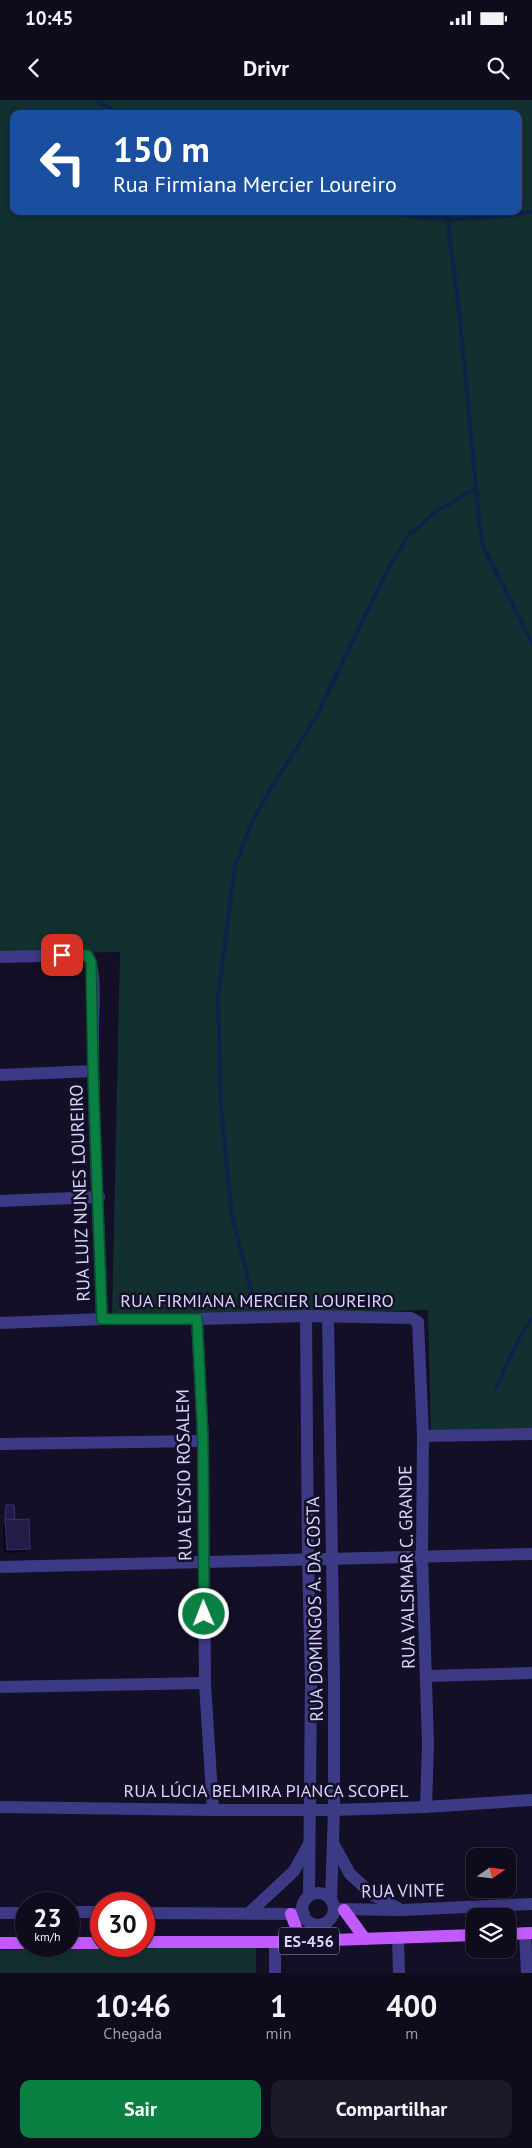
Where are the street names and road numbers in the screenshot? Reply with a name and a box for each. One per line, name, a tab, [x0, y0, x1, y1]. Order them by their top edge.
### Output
street label: RUA LUIZ NUNES LOUREIRO	[64, 1084, 95, 1302]
street label: RUA FIRMIANA MERCIER LOUREIRO	[120, 1289, 394, 1312]
street label: RUA ELYSIO ROSALEM	[171, 1389, 196, 1561]
street label: RUA VALSIMAR C. GRANDE	[393, 1465, 420, 1669]
street label: RUA DOMINGOS A. DA COSTA	[301, 1496, 328, 1722]
street label: RUA LÚCIA BELMIRA PIANCA SCOPEL	[124, 1779, 409, 1802]
street label: RUA VINTE	[361, 1878, 445, 1903]
road number: ES-456	[279, 1928, 339, 1954]

